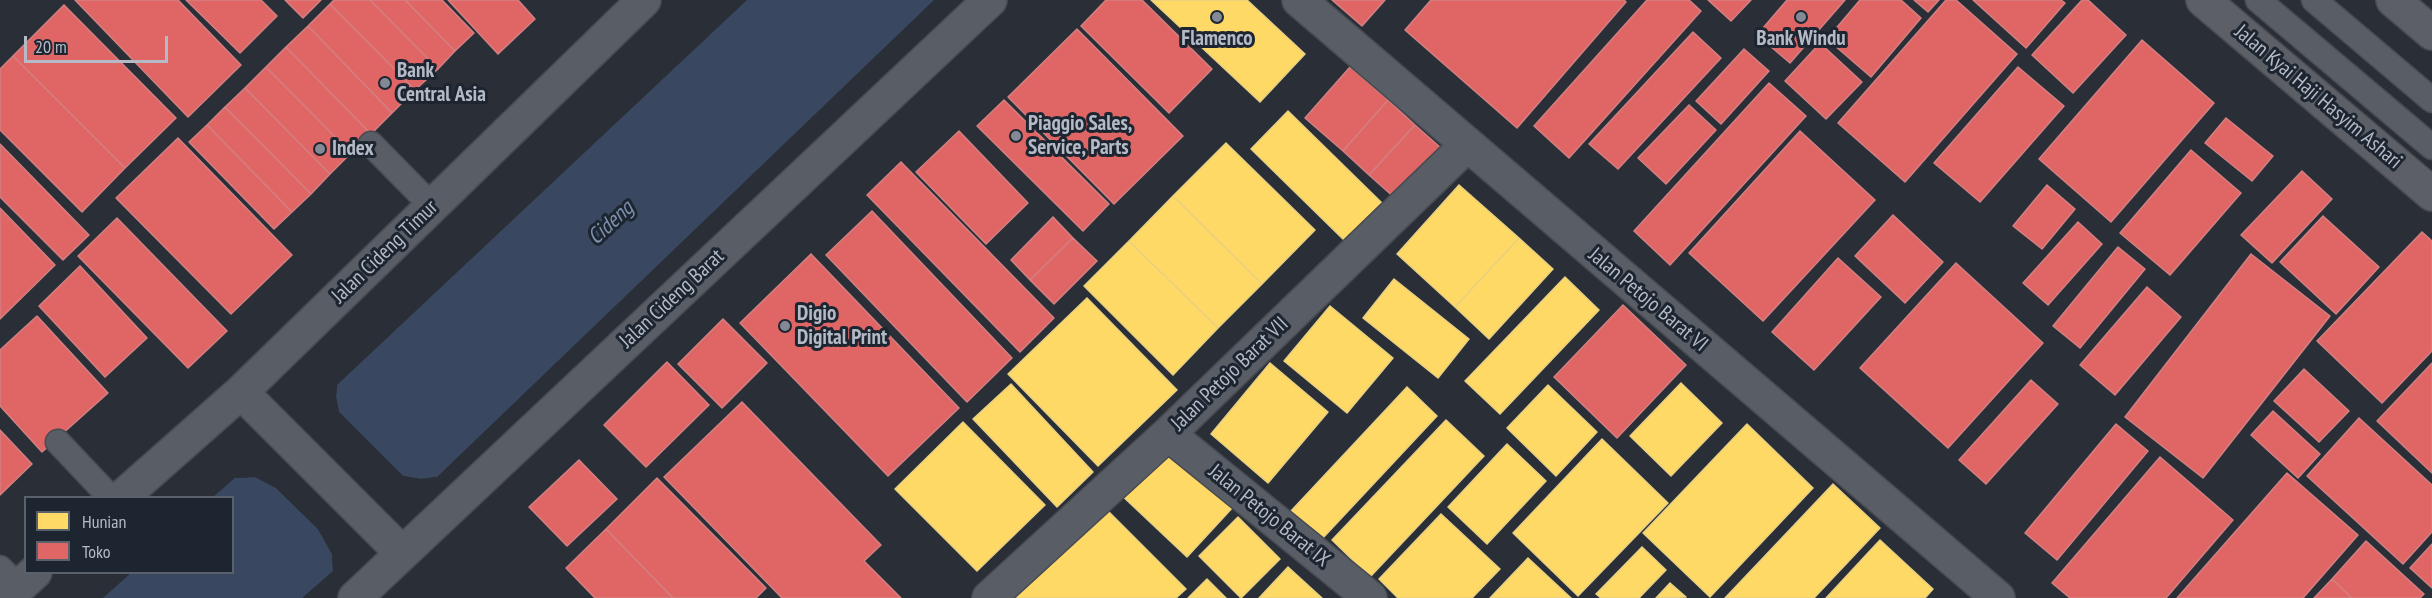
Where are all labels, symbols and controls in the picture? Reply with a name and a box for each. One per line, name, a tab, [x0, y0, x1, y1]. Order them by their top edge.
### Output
marker: Flamenco	[1210, 10, 1224, 24]
marker: Bank Windu	[1794, 10, 1808, 24]
street label: Jalan Kyai Haji Hasyim Ashari	[2229, 20, 2407, 174]
scale bar	[27, 24, 171, 62]
place label: Flamenco	[1181, 26, 1253, 52]
place label: Bank Windu	[1756, 26, 1846, 52]
text: 20 m	[35, 35, 67, 58]
place label: Bank Central Asia	[397, 58, 486, 108]
marker: Bank Central Asia	[378, 76, 392, 90]
place label: Piaggio Sales, Service, Parts	[1028, 111, 1132, 161]
marker: Piaggio Sales, Service, Parts	[1009, 129, 1023, 143]
place label: Index	[332, 136, 374, 162]
marker: Index	[313, 142, 327, 156]
street label: Jalan Cideng Timur	[327, 195, 443, 309]
water label: Cideng	[583, 195, 639, 251]
street label: Jalan Petojo Barat VI	[1583, 243, 1713, 357]
street label: Jalan Cideng Barat	[615, 244, 729, 354]
place label: Digio Digital Print	[797, 301, 887, 351]
street label: Jalan Petojo Barat VII	[1166, 312, 1294, 436]
marker: Digio Digital Print	[778, 319, 792, 333]
street label: Jalan Petojo Barat IX	[1203, 459, 1335, 573]
legend	[24, 496, 234, 574]
text: Hunian	[82, 510, 126, 533]
text: Toko	[82, 540, 111, 563]

